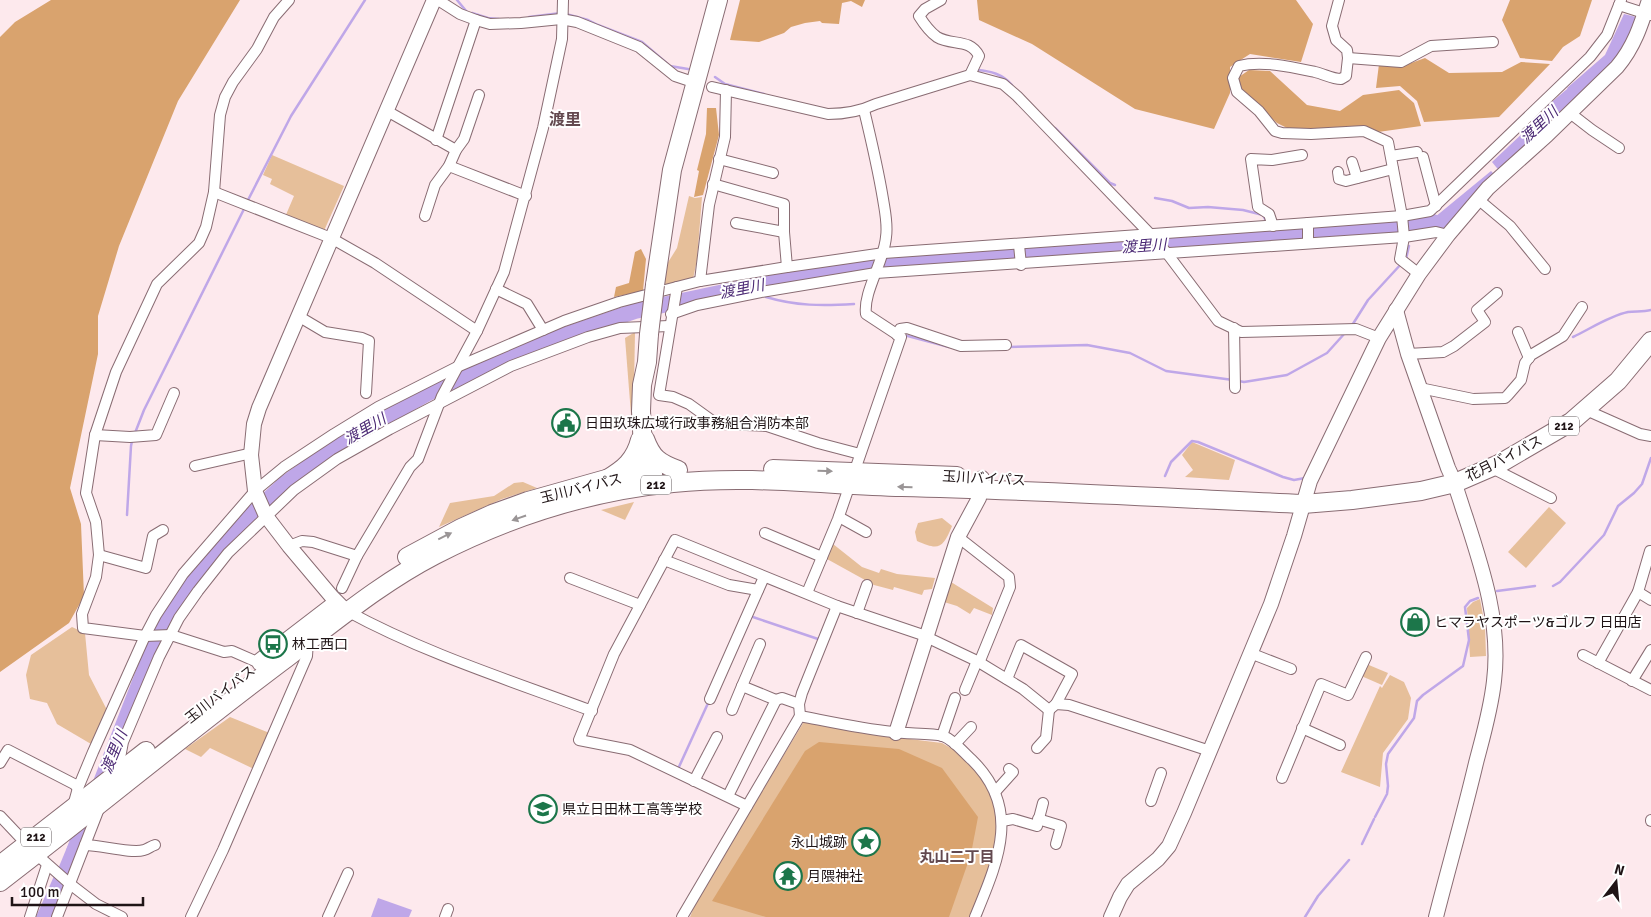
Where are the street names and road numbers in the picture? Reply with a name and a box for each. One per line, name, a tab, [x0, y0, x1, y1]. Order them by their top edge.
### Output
road number: 212	[1549, 416, 1579, 436]
street label: 花月バイパス	[1463, 432, 1545, 485]
street label: 玉川バイパス	[942, 468, 1026, 489]
street label: 玉川バイパス	[538, 470, 624, 507]
road number: 212	[641, 476, 671, 494]
street label: 玉川バイパス	[182, 662, 259, 727]
road number: 212	[21, 828, 51, 846]

